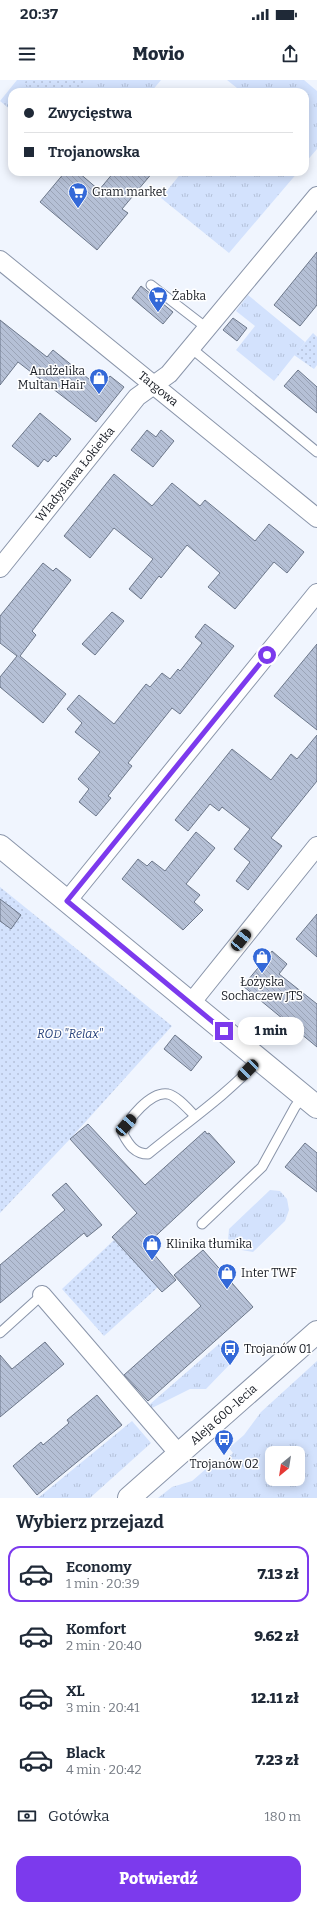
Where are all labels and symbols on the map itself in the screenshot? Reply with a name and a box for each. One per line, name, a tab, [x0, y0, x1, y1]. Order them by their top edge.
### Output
supermarket icon: Gram market	[67, 181, 89, 209]
place label: Gram market	[92, 185, 167, 199]
supermarket icon: Żabka	[147, 285, 169, 313]
place label: Żabka	[172, 288, 206, 303]
place label: Andżelika Multan Hair	[18, 364, 86, 392]
shop icon: Andżelika Multan Hair	[88, 367, 110, 395]
street label: Targowa	[135, 368, 181, 409]
street label: Władysława Łokietka	[33, 424, 118, 525]
route start	[258, 646, 276, 664]
car	[229, 927, 253, 953]
shop icon: Łożyska Sochaczew JTS	[251, 946, 273, 974]
place label: Łożyska Sochaczew JTS	[221, 975, 303, 1003]
callout: 1 min	[238, 1017, 304, 1045]
route end	[215, 1022, 233, 1040]
park label: ROD "Relax"	[37, 1027, 103, 1041]
car	[235, 1057, 261, 1083]
car	[114, 1112, 138, 1138]
shop icon: Klinika tłumika	[141, 1233, 163, 1261]
place label: Klinika tłumika	[166, 1237, 252, 1251]
shop icon: Inter TWF	[216, 1262, 238, 1290]
place label: Inter TWF	[241, 1266, 297, 1280]
bus stop icon: Trojanów 01	[219, 1338, 241, 1366]
place label: Trojanów 01	[244, 1342, 311, 1356]
street label: Aleja 600-lecia	[187, 1381, 260, 1448]
bus stop icon: Trojanów 02	[213, 1428, 235, 1456]
north arrow	[265, 1446, 305, 1486]
place label: Trojanów 02	[190, 1457, 258, 1471]

